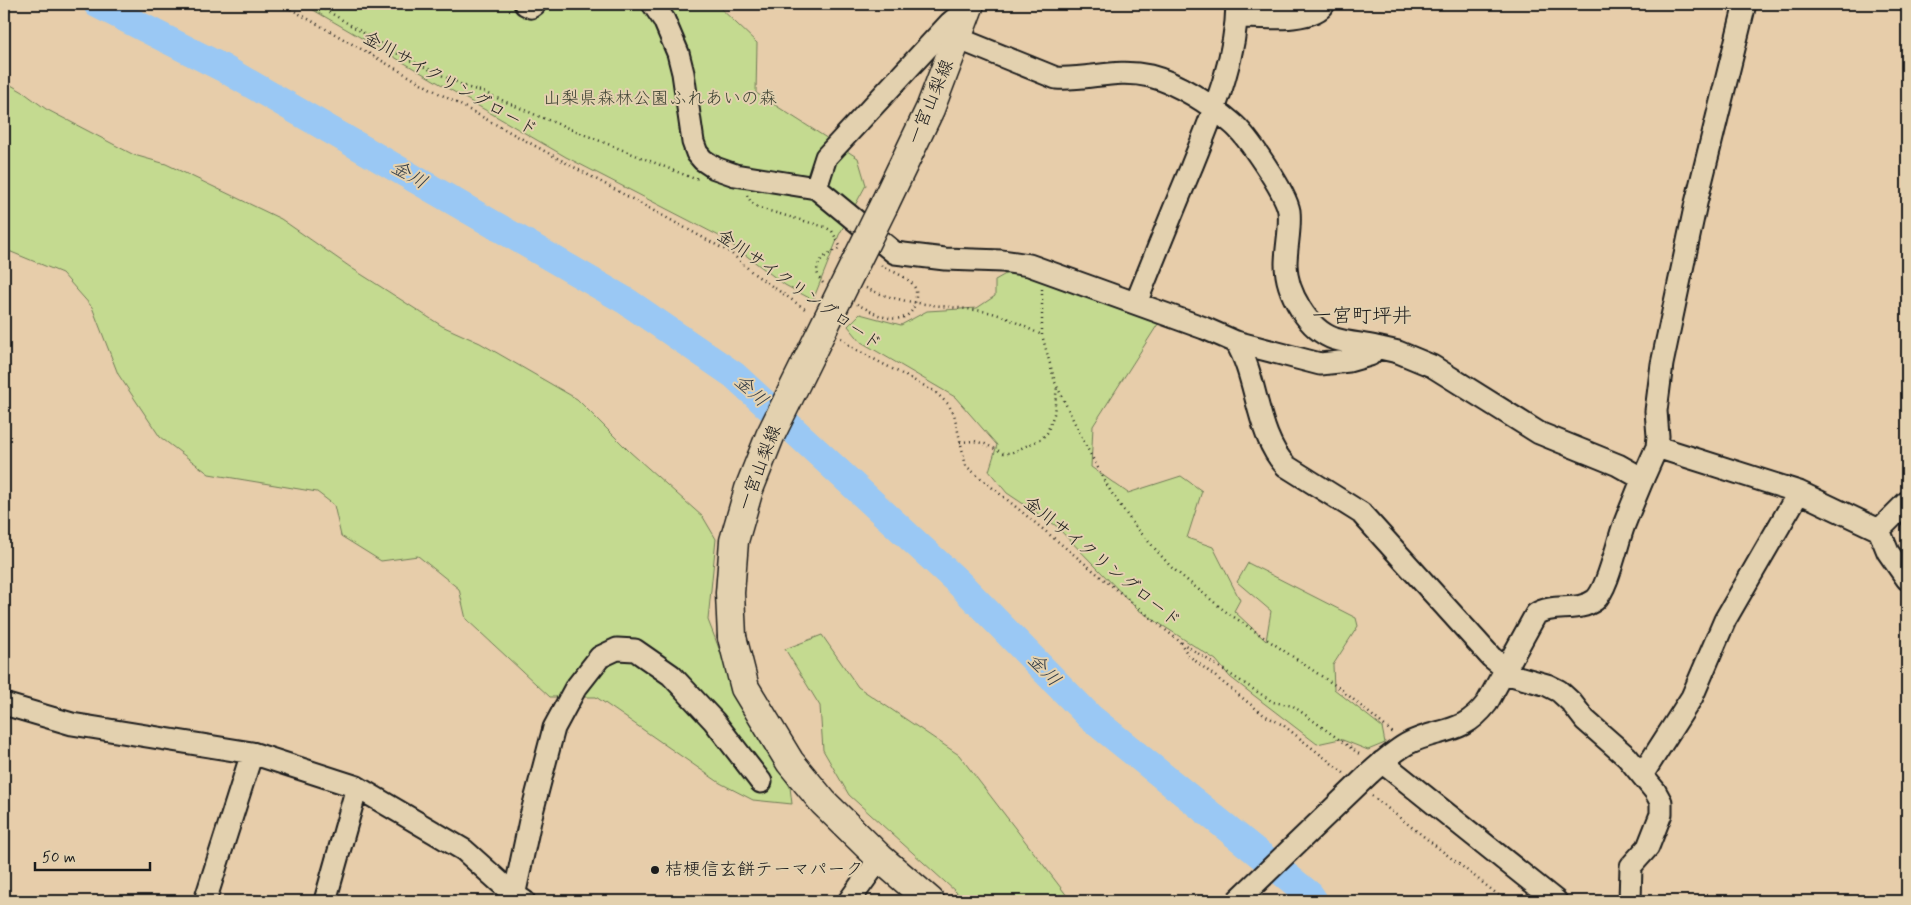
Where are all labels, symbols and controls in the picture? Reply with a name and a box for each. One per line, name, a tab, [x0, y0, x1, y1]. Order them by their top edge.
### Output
street label: 金川サイクリングロード	[358, 26, 542, 142]
street label: 一宮山梨線	[902, 56, 960, 148]
park label: 山梨県森林公園ふれあいの森	[543, 87, 777, 111]
water label: 金川	[386, 155, 432, 195]
street label: 金川サイクリングロード	[712, 224, 886, 356]
district label: 一宮町坪井	[1312, 303, 1412, 330]
water label: 金川	[729, 369, 773, 413]
street label: 一宮山梨線	[733, 422, 787, 514]
street label: 金川サイクリングロード	[1018, 491, 1186, 633]
water label: 金川	[1022, 648, 1066, 692]
scale bar	[35, 840, 150, 872]
text: 50 m	[42, 848, 76, 868]
place label: 桔梗信玄餅テーマパーク	[665, 858, 863, 882]
marker: 桔梗信玄餅テーマパーク	[649, 864, 661, 876]

